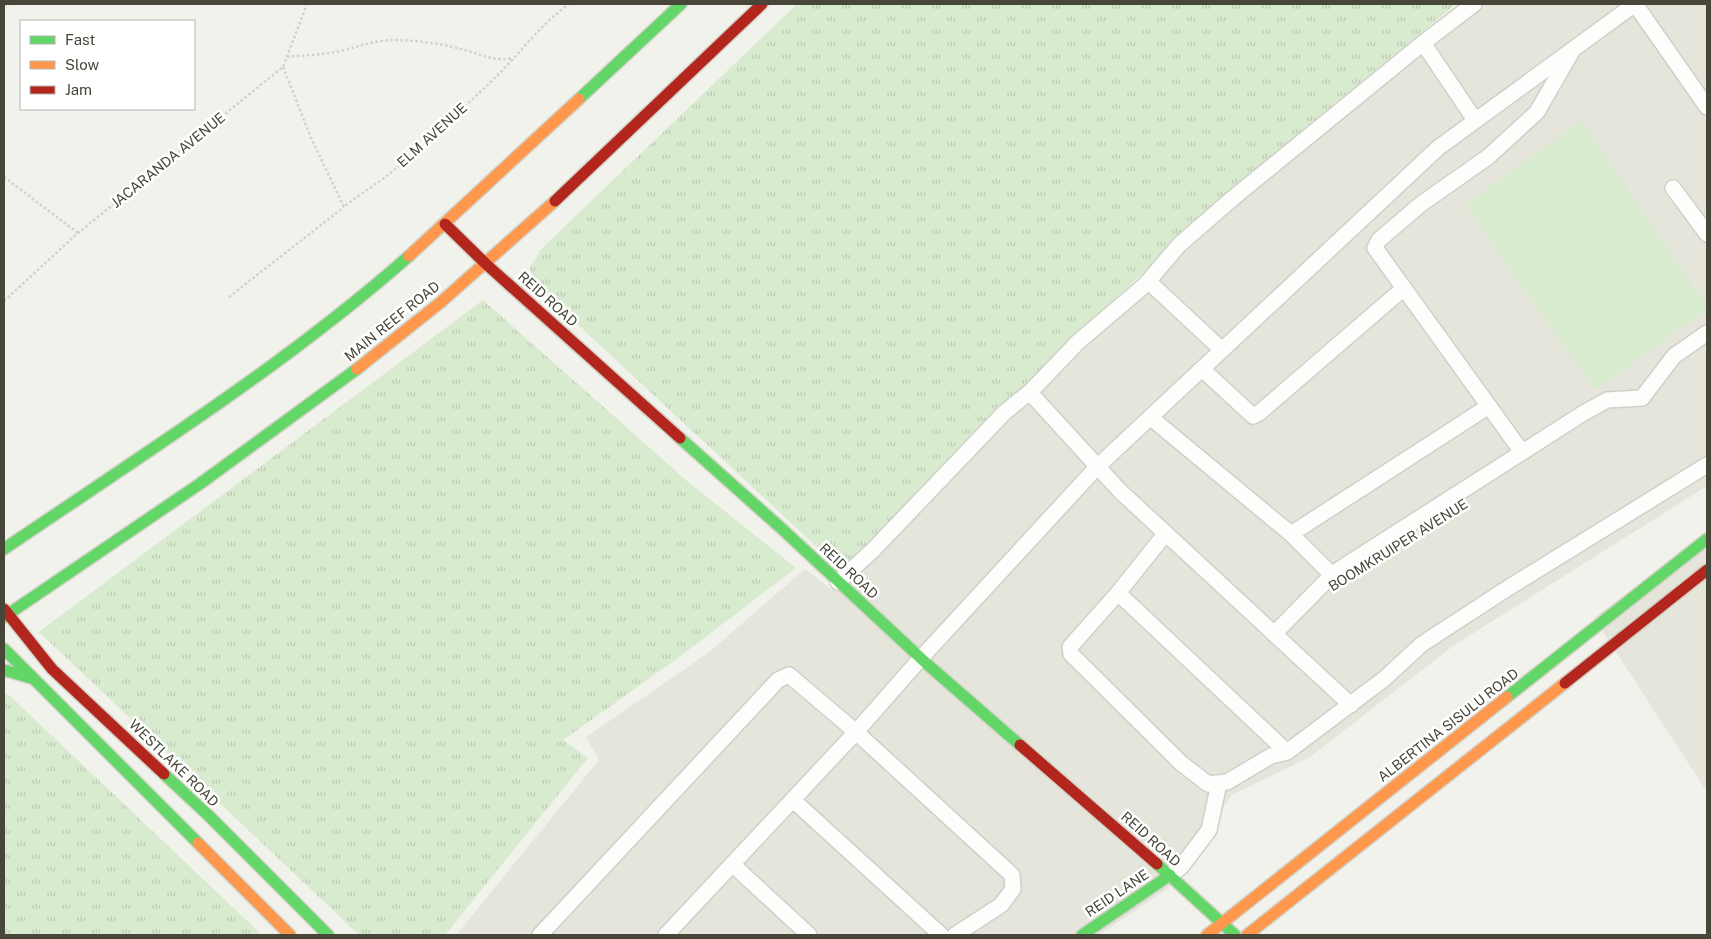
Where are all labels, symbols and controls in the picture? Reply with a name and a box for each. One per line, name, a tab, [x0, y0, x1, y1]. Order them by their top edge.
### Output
legend	[20, 20, 195, 110]
text: Fast	[65, 31, 95, 48]
text: Slow	[65, 56, 100, 73]
text: Jam	[65, 81, 92, 98]
street label: ELM AVENUE	[394, 100, 470, 170]
street label: JACARANDA AVENUE	[108, 109, 228, 211]
street label: REID ROAD	[515, 268, 581, 330]
street label: MAIN REEF ROAD	[341, 278, 443, 364]
street label: BOOMKRUIPER AVENUE	[1326, 496, 1470, 594]
street label: REID ROAD	[816, 540, 882, 602]
street label: ALBERTINA SISULU ROAD	[1375, 665, 1521, 785]
street label: WESTLAKE ROAD	[126, 716, 222, 810]
street label: REID ROAD	[1118, 808, 1184, 870]
street label: REID LANE	[1082, 866, 1152, 920]

